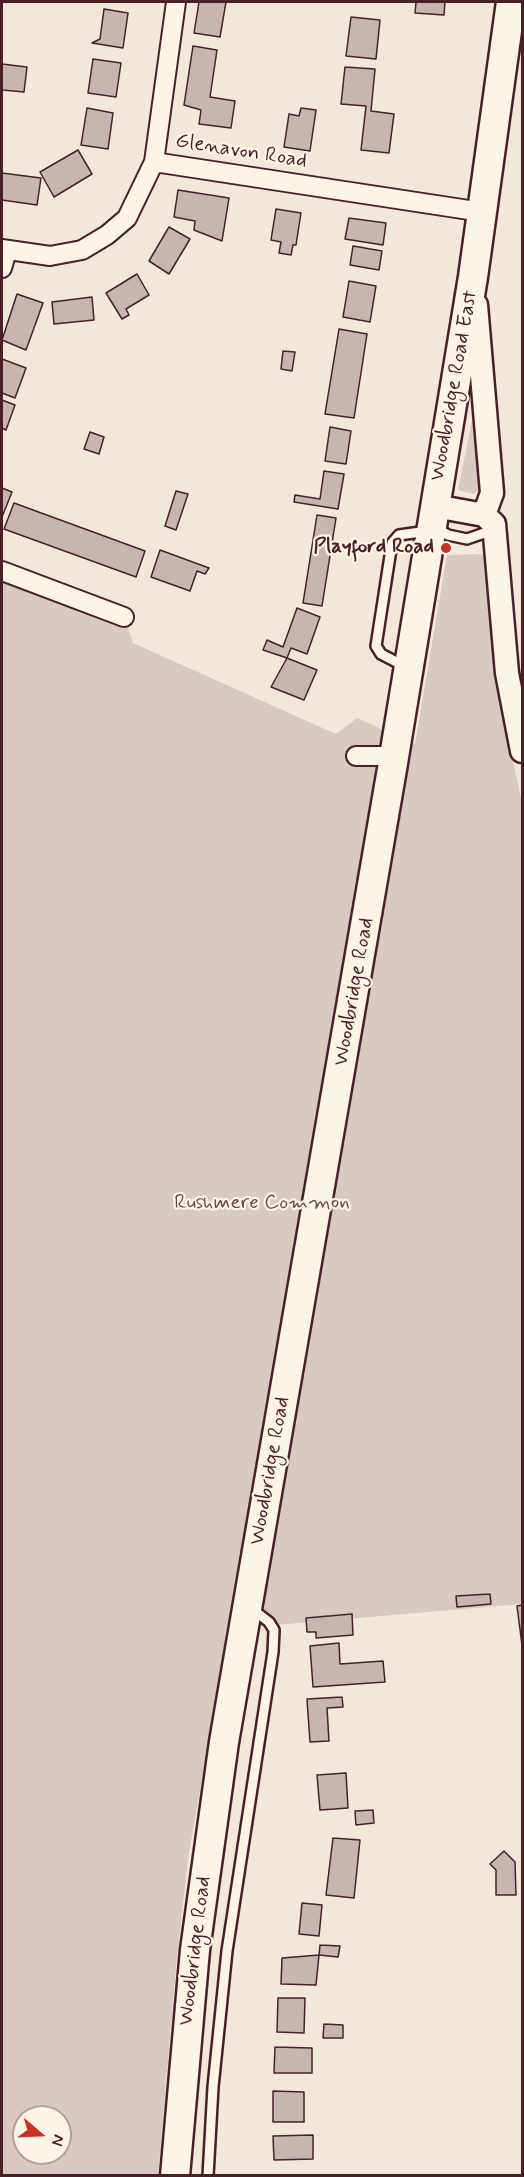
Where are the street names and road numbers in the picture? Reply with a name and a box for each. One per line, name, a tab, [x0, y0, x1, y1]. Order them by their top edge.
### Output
street label: Glenavon Road	[173, 129, 309, 175]
street label: Woodbridge Road East	[426, 289, 484, 483]
street label: Woodbridge Road	[330, 916, 380, 1068]
street label: Woodbridge Road	[246, 1395, 296, 1547]
street label: Woodbridge Road	[174, 1875, 218, 2027]

